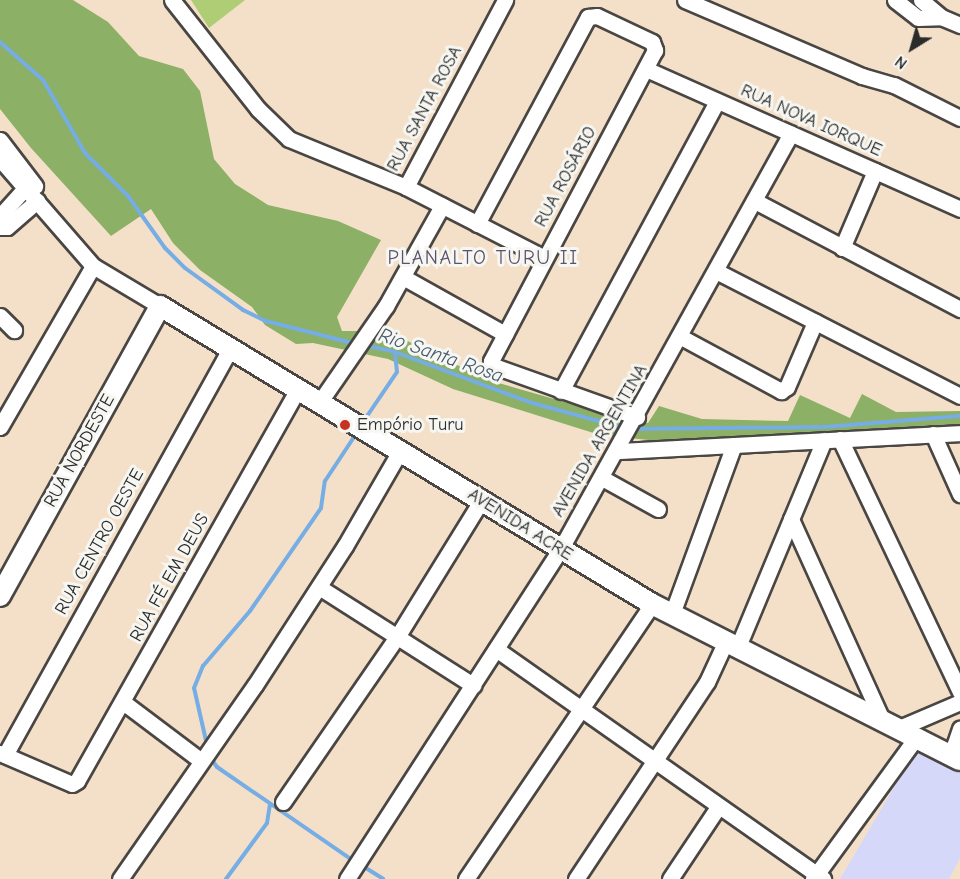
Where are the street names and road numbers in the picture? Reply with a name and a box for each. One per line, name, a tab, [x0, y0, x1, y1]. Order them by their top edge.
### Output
street label: RUA SANTA ROSA	[383, 43, 467, 175]
street label: RUA NOVA IORQUE	[737, 80, 885, 162]
street label: RUA ROSÁRIO	[530, 123, 602, 231]
street label: AVENIDA ARGENTINA	[548, 361, 652, 521]
street label: RUA NORDESTE	[40, 391, 120, 511]
street label: RUA CENTRO OESTE	[51, 465, 149, 619]
street label: AVENIDA ACRE	[463, 484, 577, 566]
street label: RUA FÉ EM DEUS	[126, 510, 214, 646]

